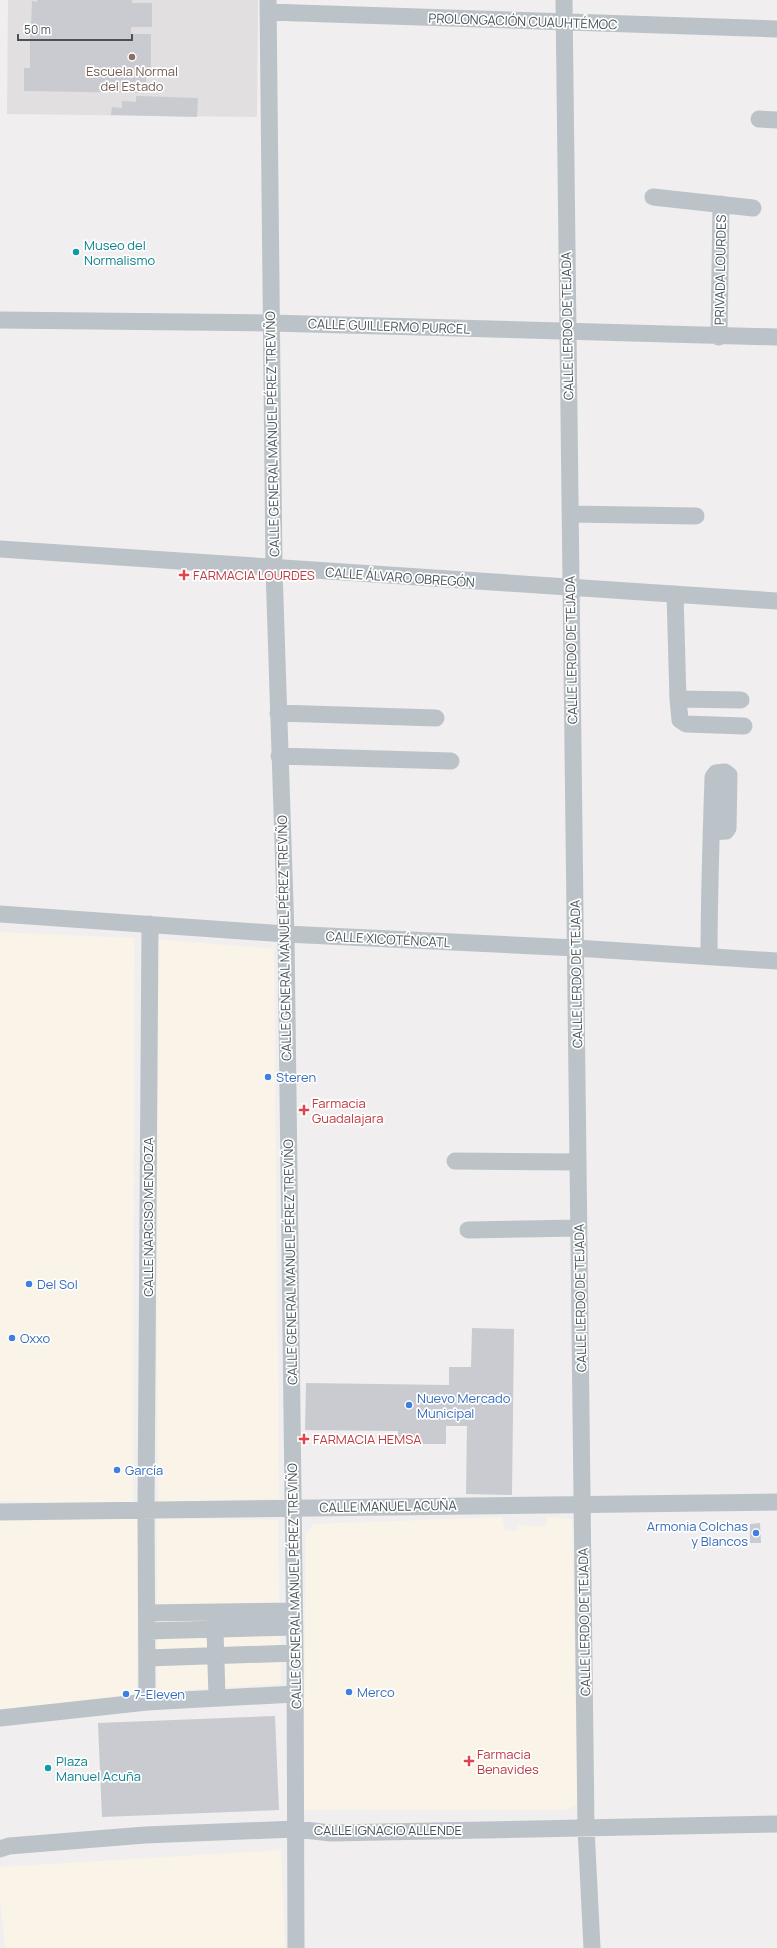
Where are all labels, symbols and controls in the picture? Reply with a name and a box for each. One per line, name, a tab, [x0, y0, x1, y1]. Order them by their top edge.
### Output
street label: PROLONGACIÓN CUAUHTÉMOC	[428, 9, 618, 33]
scale bar	[18, 16, 132, 42]
text: 50 m	[24, 21, 51, 38]
marker: Escuela Normal del Estado	[127, 52, 137, 62]
place label: Escuela Normal del Estado	[86, 62, 178, 95]
street label: PRIVADA LOURDES	[710, 215, 730, 325]
place label: Museo del Normalismo	[84, 236, 155, 269]
marker: Museo del Normalismo	[71, 247, 81, 257]
street label: CALLE LERDO DE TEJADA	[557, 252, 577, 400]
street label: CALLE GENERAL MANUEL PÉREZ TREVIÑO	[261, 310, 283, 557]
street label: CALLE GUILLERMO PURCEL	[308, 314, 471, 338]
street label: CALLE ÁLVARO OBREGÓN	[325, 563, 475, 591]
place label: FARMACIA LOURDES	[193, 566, 315, 584]
marker: FARMACIA LOURDES	[178, 569, 190, 581]
street label: CALLE LERDO DE TEJADA	[561, 576, 581, 724]
street label: CALLE GENERAL MANUEL PÉREZ TREVIÑO	[273, 814, 295, 1061]
street label: CALLE LERDO DE TEJADA	[566, 900, 586, 1048]
street label: CALLE XICOTÉNCATL	[325, 927, 451, 951]
place label: Steren	[276, 1068, 316, 1086]
marker: Steren	[263, 1072, 273, 1082]
place label: Farmacia Guadalajara	[312, 1094, 383, 1127]
marker: Farmacia Guadalajara	[299, 1105, 309, 1115]
street label: CALLE NARCISO MENDOZA	[139, 1137, 157, 1297]
street label: CALLE GENERAL MANUEL PÉREZ TREVIÑO	[279, 1138, 301, 1385]
street label: CALLE LERDO DE TEJADA	[570, 1224, 590, 1372]
place label: Del Sol	[37, 1275, 78, 1293]
marker: Del Sol	[24, 1279, 34, 1289]
place label: Oxxo	[20, 1329, 51, 1347]
marker: Oxxo	[7, 1333, 17, 1343]
place label: Nuevo Mercado Municipal	[417, 1389, 511, 1422]
marker: Nuevo Mercado Municipal	[404, 1400, 414, 1410]
place label: FARMACIA HEMSA	[313, 1430, 421, 1448]
marker: FARMACIA HEMSA	[298, 1433, 310, 1445]
place label: García	[125, 1461, 163, 1479]
street label: CALLE GENERAL MANUEL PÉREZ TREVIÑO	[283, 1462, 305, 1709]
marker: García	[112, 1465, 122, 1475]
street label: CALLE MANUEL ACUÑA	[319, 1496, 457, 1516]
place label: Armonia Colchas y Blancos	[647, 1517, 748, 1550]
marker: Armonia Colchas y Blancos	[751, 1528, 761, 1538]
street label: CALLE LERDO DE TEJADA	[574, 1548, 594, 1696]
place label: Merco	[357, 1683, 395, 1701]
place label: 7-Eleven	[134, 1685, 185, 1703]
marker: Merco	[344, 1687, 354, 1697]
marker: 7-Eleven	[121, 1689, 131, 1699]
place label: Farmacia Benavides	[477, 1745, 539, 1778]
place label: Plaza Manuel Acuña	[56, 1752, 141, 1785]
marker: Farmacia Benavides	[464, 1756, 474, 1766]
marker: Plaza Manuel Acuña	[43, 1763, 53, 1773]
street label: CALLE IGNACIO ALLENDE	[314, 1821, 462, 1839]

